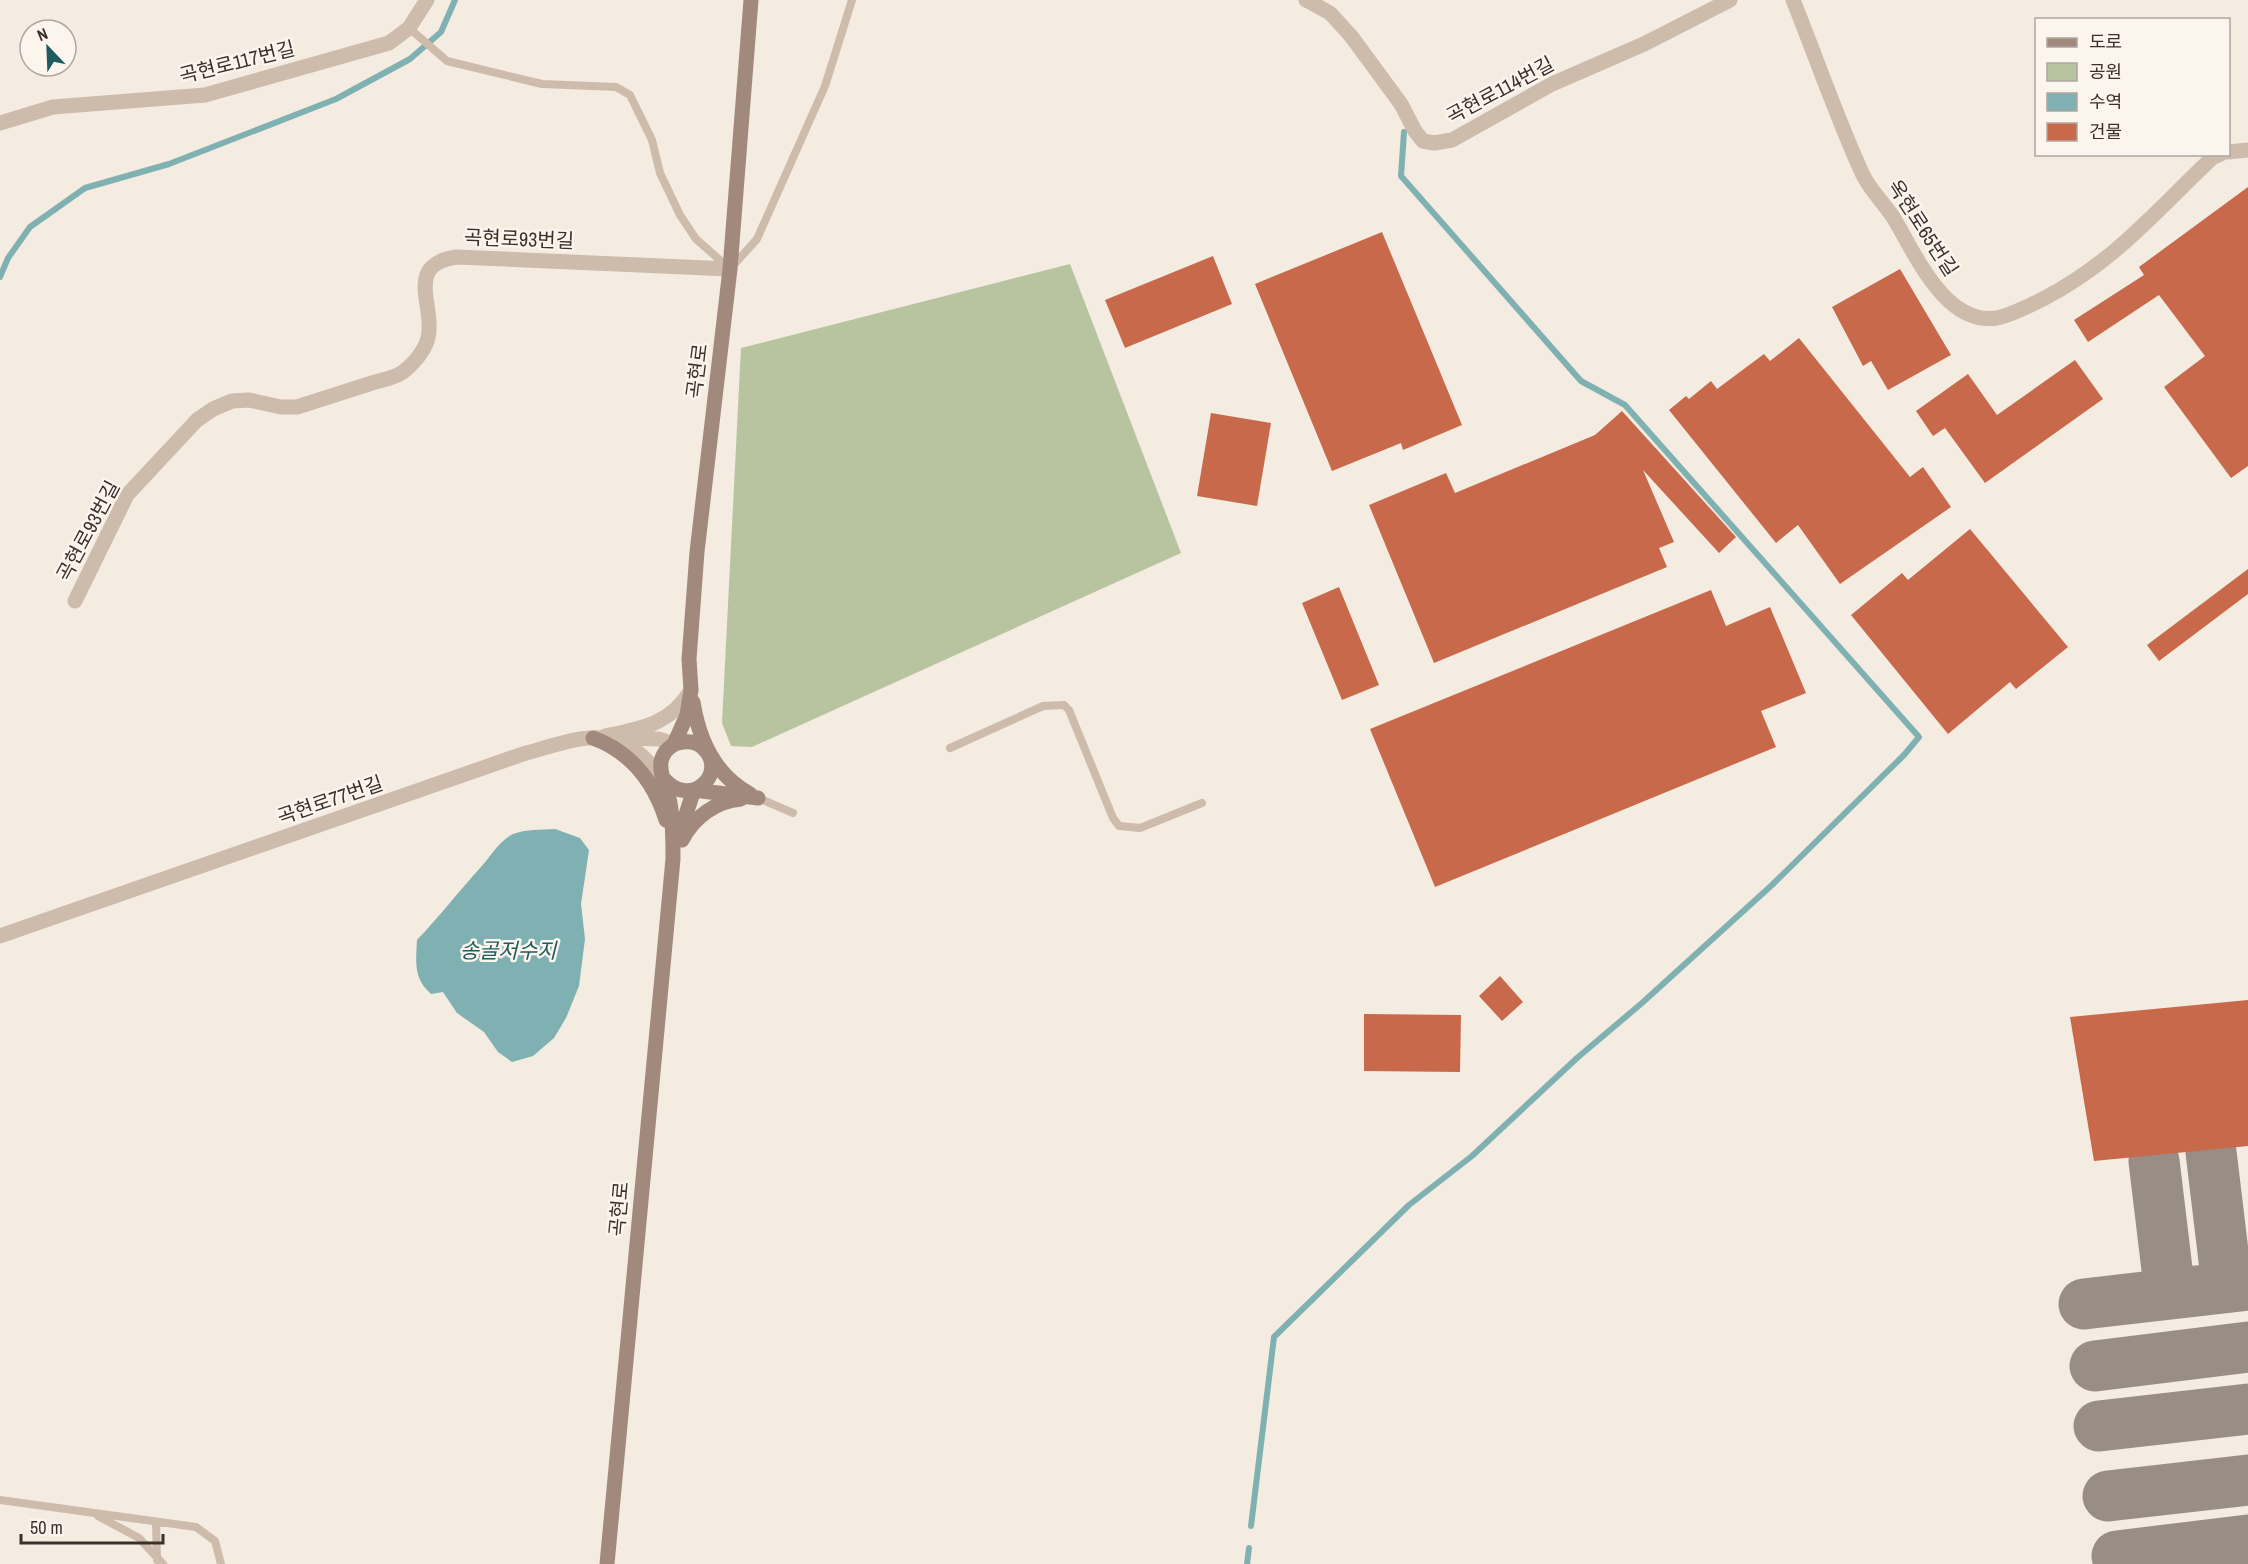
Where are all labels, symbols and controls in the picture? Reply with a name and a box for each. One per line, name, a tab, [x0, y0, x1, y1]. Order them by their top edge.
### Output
north arrow	[18, 18, 78, 78]
legend	[2035, 18, 2230, 156]
text: N	[33, 22, 51, 46]
text: 도로	[2089, 29, 2122, 54]
street label: 곡현로117번길	[176, 34, 297, 89]
street label: 곡현로114번길	[1441, 50, 1558, 129]
text: 공원	[2089, 59, 2122, 84]
text: 수역	[2089, 89, 2122, 114]
text: 건물	[2089, 119, 2122, 144]
street label: 옥현로65번길	[1882, 174, 1965, 281]
street label: 곡현로93번길	[463, 223, 575, 254]
street label: 곡현로	[680, 342, 713, 400]
street label: 곡현로93번길	[50, 476, 125, 586]
street label: 곡현로77번길	[273, 769, 386, 830]
water label: 송골저수지	[460, 936, 558, 965]
street label: 곡현로	[603, 1180, 634, 1238]
scale bar	[21, 1507, 164, 1545]
text: 50 m	[30, 1515, 63, 1540]

